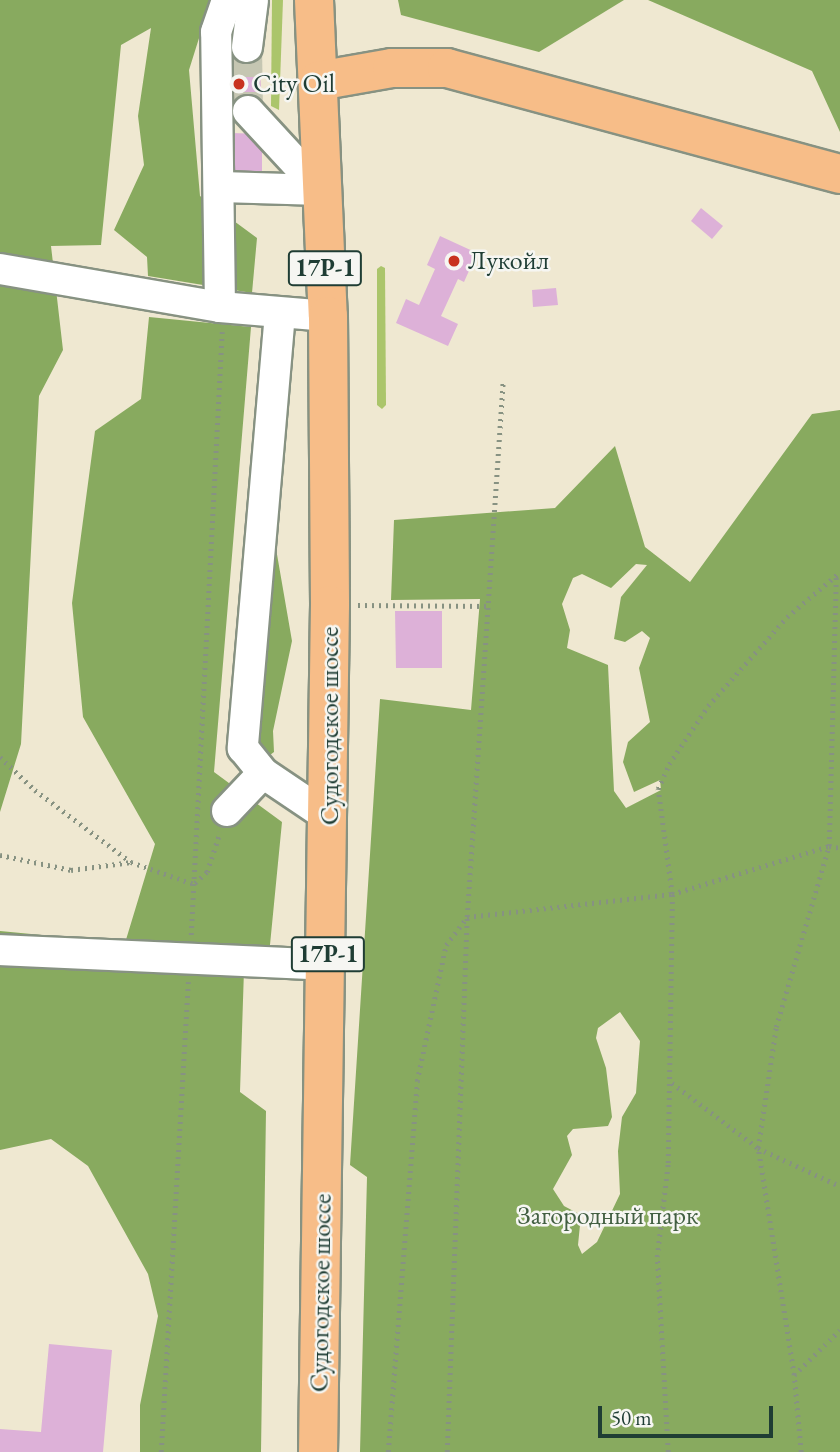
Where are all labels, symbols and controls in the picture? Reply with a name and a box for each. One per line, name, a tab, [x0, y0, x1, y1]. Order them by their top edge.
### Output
place label: City Oil	[253, 68, 335, 100]
marker: City Oil	[231, 76, 247, 92]
place label: Лукойл	[468, 245, 549, 277]
road number: 17Р-1	[286, 247, 364, 288]
marker: Лукойл	[446, 253, 462, 269]
street label: Судогодское шоссе	[314, 627, 346, 825]
road number: 17Р-1	[290, 934, 366, 974]
street label: Судогодское шоссе	[304, 1193, 338, 1393]
park label: Загородный парк	[518, 1200, 698, 1232]
scale bar	[602, 1392, 777, 1436]
text: 50 m	[611, 1404, 652, 1431]

